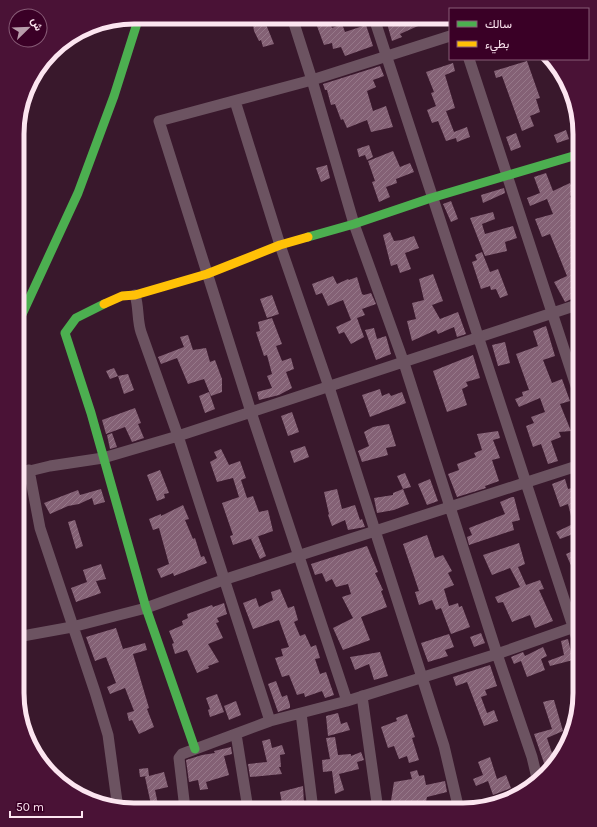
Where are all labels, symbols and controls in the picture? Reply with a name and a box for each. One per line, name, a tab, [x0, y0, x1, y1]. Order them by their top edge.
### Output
north arrow	[8, 8, 48, 48]
legend	[449, 8, 589, 60]
text: ش	[28, 16, 45, 33]
text: سالك	[485, 17, 512, 31]
text: بطيء	[485, 37, 509, 54]
scale bar	[10, 793, 82, 819]
text: 50 m	[16, 800, 44, 814]

